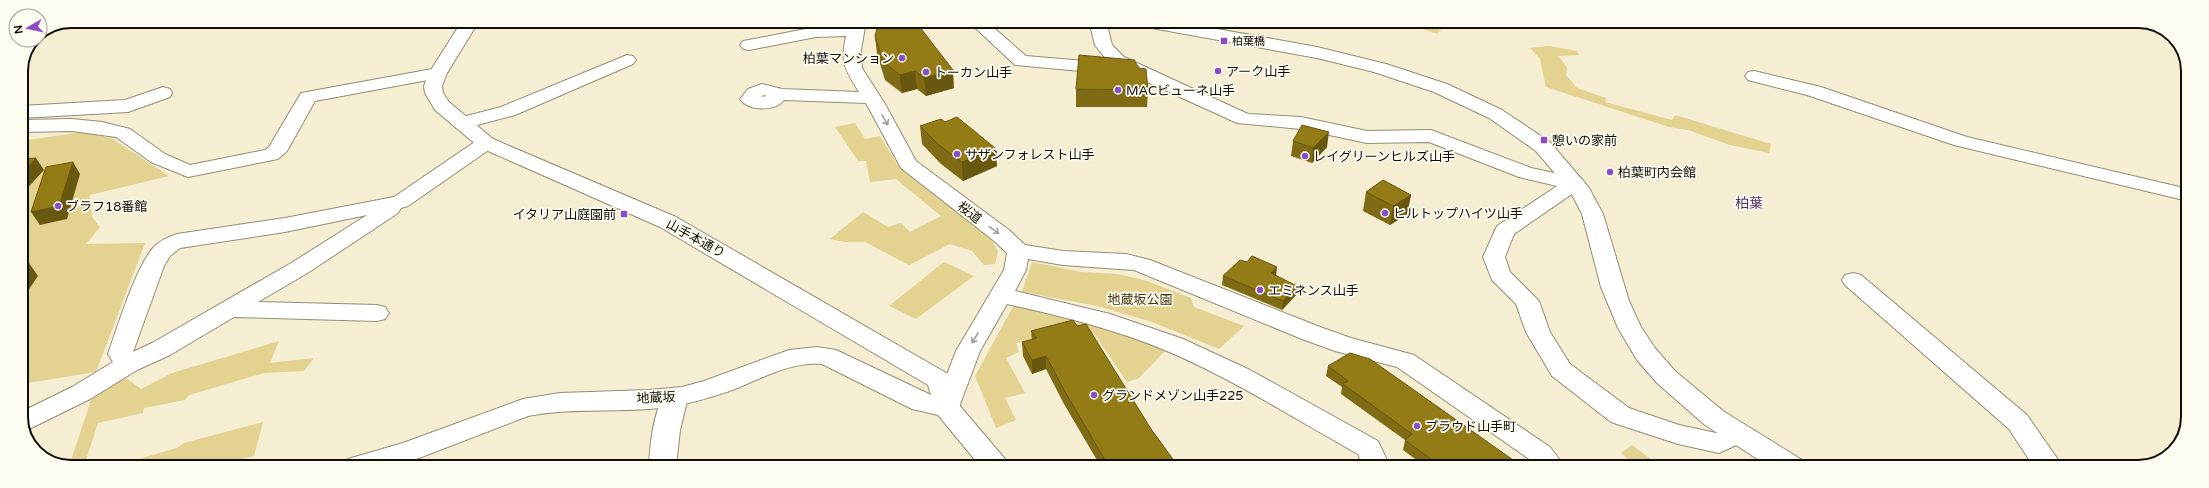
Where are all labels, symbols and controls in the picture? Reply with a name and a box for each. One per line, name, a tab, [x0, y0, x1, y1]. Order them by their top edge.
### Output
north arrow	[8, 8, 48, 48]
text: N	[12, 24, 26, 35]
place label: 柏葉橋	[1232, 35, 1265, 48]
marker: 柏葉橋	[1219, 36, 1229, 46]
place label: 柏葉マンション	[803, 51, 894, 67]
marker: 柏葉マンション	[897, 53, 907, 63]
place label: アーク山手	[1226, 64, 1290, 80]
place label: トーカン山手	[934, 65, 1012, 81]
marker: アーク山手	[1213, 66, 1223, 76]
marker: トーカン山手	[921, 67, 931, 77]
place label: MACビューネ山手	[1126, 83, 1235, 99]
marker: MACビューネ山手	[1113, 85, 1123, 95]
one-way arrow	[882, 114, 890, 126]
place label: 憩いの家前	[1552, 133, 1617, 149]
marker: 憩いの家前	[1539, 135, 1549, 145]
place label: サザンフォレスト山手	[965, 147, 1095, 163]
marker: サザンフォレスト山手	[952, 149, 962, 159]
place label: レイグリーンヒルズ山手	[1313, 149, 1455, 165]
marker: レイグリーンヒルズ山手	[1300, 151, 1310, 161]
place label: 柏葉町内会館	[1618, 165, 1696, 181]
marker: 柏葉町内会館	[1605, 167, 1615, 177]
district label: 柏葉	[1735, 195, 1763, 212]
street label: 桜道	[954, 198, 985, 227]
place label: ブラフ18番館	[66, 199, 147, 215]
marker: ブラフ18番館	[53, 201, 63, 211]
place label: ヒルトップハイツ山手	[1393, 206, 1523, 222]
place label: イタリア山庭園前	[513, 207, 616, 223]
marker: ヒルトップハイツ山手	[1380, 208, 1390, 218]
marker: イタリア山庭園前	[619, 209, 629, 219]
street label: 山手本通り	[663, 216, 728, 262]
one-way arrow	[989, 226, 1000, 234]
place label: エミネンス山手	[1268, 283, 1359, 299]
marker: エミネンス山手	[1255, 285, 1265, 295]
park label: 地蔵坂公園	[1107, 292, 1173, 308]
one-way arrow	[971, 332, 979, 344]
place label: グランドメゾン山手225	[1102, 388, 1244, 404]
street label: 地蔵坂	[636, 389, 676, 407]
marker: グランドメゾン山手225	[1089, 390, 1099, 400]
place label: プラウド山手町	[1425, 419, 1516, 435]
marker: プラウド山手町	[1412, 421, 1422, 431]

